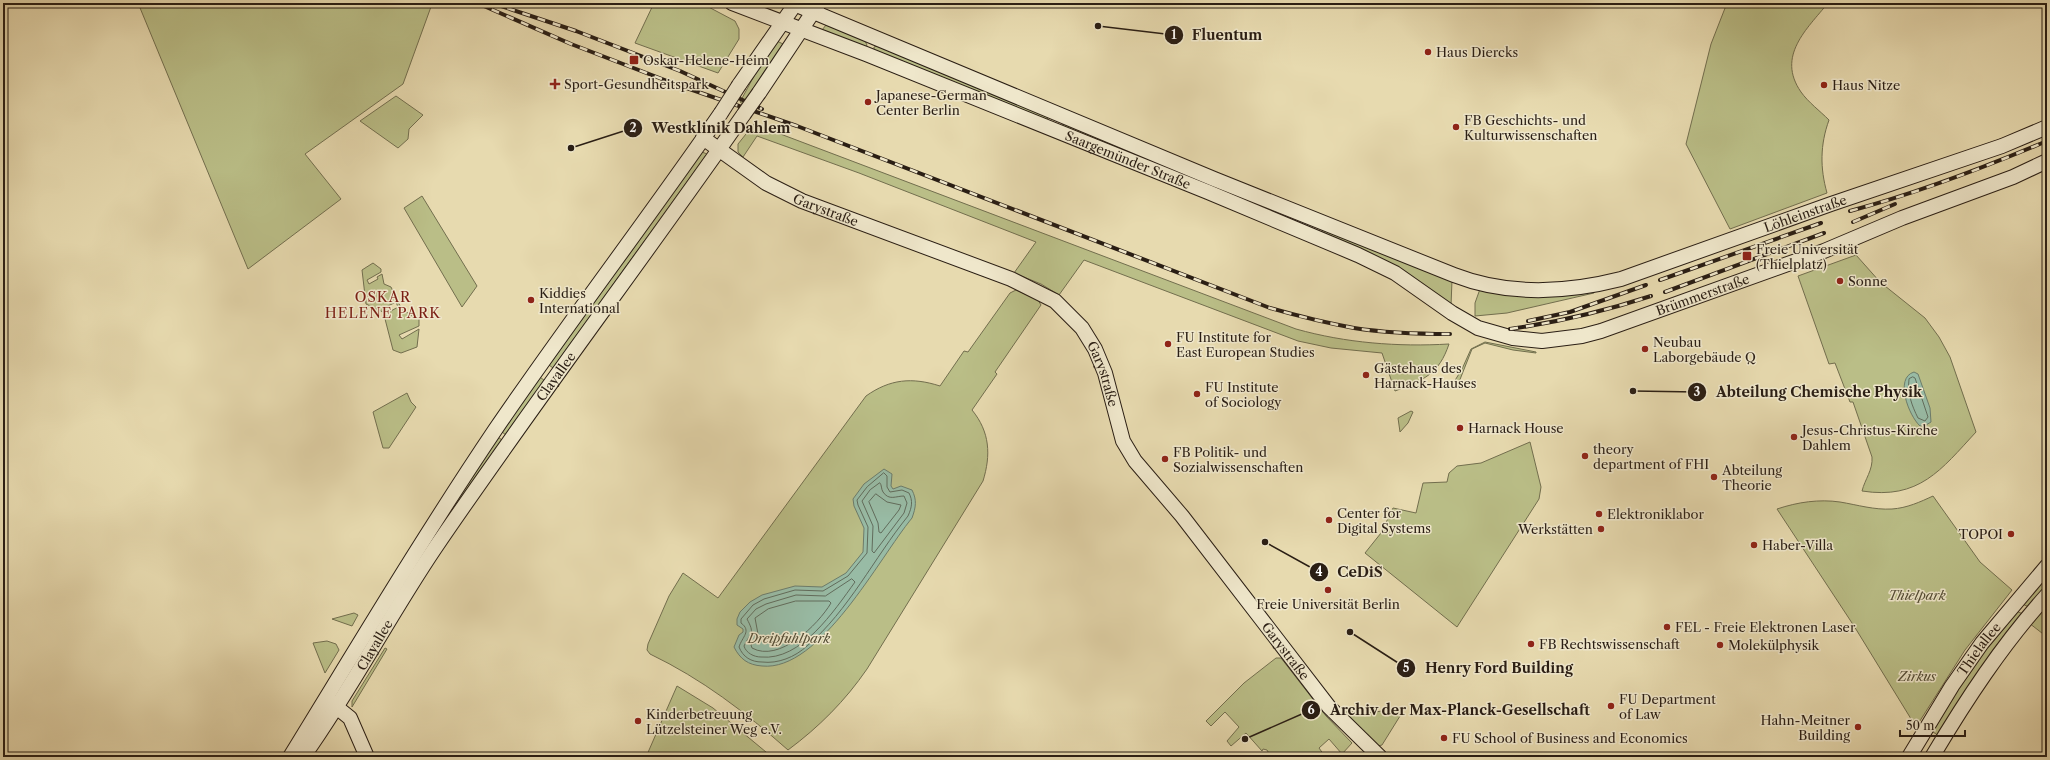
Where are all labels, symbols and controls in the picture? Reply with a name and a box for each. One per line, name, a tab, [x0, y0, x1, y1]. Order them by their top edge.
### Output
callout: Fluentum	[1164, 22, 1270, 48]
text: Fluentum	[1192, 26, 1262, 44]
text: 1	[1171, 27, 1177, 42]
place label: Haus Diercks	[1436, 44, 1518, 60]
marker: Haus Diercks	[1423, 47, 1433, 57]
place label: Oskar-Helene-Heim	[643, 52, 769, 68]
marker: Oskar-Helene-Heim	[628, 54, 640, 66]
place label: Sport-Gesundheitspark	[564, 76, 709, 92]
place label: Haus Nitze	[1832, 77, 1900, 93]
marker: Sport-Gesundheitspark	[549, 78, 561, 90]
marker: Haus Nitze	[1819, 80, 1829, 90]
place label: Japanese-German Center Berlin	[874, 87, 987, 118]
marker: Japanese-German Center Berlin	[863, 97, 873, 107]
place label: FB Geschichts- und Kulturwissenschaften	[1464, 112, 1597, 143]
callout: Westklinik Dahlem	[623, 115, 798, 141]
text: Westklinik Dahlem	[650, 119, 791, 137]
text: 2	[629, 120, 637, 135]
marker: FB Geschichts- und Kulturwissenschaften	[1451, 122, 1461, 132]
street label: Saargemünder Straße	[1063, 127, 1193, 192]
street label: Garystraße	[790, 190, 861, 229]
street label: Löhleinstraße	[1762, 191, 1849, 235]
place label: Freie Universität (Thielplatz)	[1756, 241, 1859, 272]
marker: Freie Universität (Thielplatz)	[1741, 250, 1753, 262]
street label: Brümmerstraße	[1654, 270, 1751, 319]
place label: Sonne	[1848, 273, 1887, 289]
marker: Sonne	[1835, 276, 1845, 286]
place label: Kiddies International	[539, 285, 620, 316]
district label: OSKAR HELENE PARK	[325, 288, 441, 322]
marker: Kiddies International	[526, 295, 536, 305]
place label: FU Institute for East European Studies	[1176, 329, 1315, 360]
place label: Neubau Laborgebäude Q	[1653, 334, 1756, 365]
street label: Garystraße	[1084, 338, 1122, 408]
marker: FU Institute for East European Studies	[1163, 339, 1173, 349]
marker: Neubau Laborgebäude Q	[1640, 344, 1650, 354]
street label: Clayallee	[533, 349, 579, 404]
place label: Gästehaus des Harnack-Hauses	[1374, 360, 1477, 391]
marker: Gästehaus des Harnack-Hauses	[1361, 370, 1371, 380]
place label: FU Institute of Sociology	[1205, 379, 1282, 410]
callout: Abteilung Chemische Physik	[1687, 379, 1930, 405]
text: Abteilung Chemische Physik	[1715, 383, 1923, 401]
text: 3	[1694, 384, 1701, 399]
marker: FU Institute of Sociology	[1192, 389, 1202, 399]
place label: Harnack House	[1468, 420, 1564, 436]
place label: Jesus-Christus-Kirche Dahlem	[1800, 422, 1938, 453]
marker: Harnack House	[1455, 423, 1465, 433]
marker: Jesus-Christus-Kirche Dahlem	[1789, 432, 1799, 442]
place label: theory department of FHI	[1593, 441, 1709, 472]
place label: FB Politik- und Sozialwissenschaften	[1173, 444, 1303, 475]
marker: theory department of FHI	[1580, 451, 1590, 461]
marker: FB Politik- und Sozialwissenschaften	[1160, 454, 1170, 464]
place label: Abteilung Theorie	[1721, 462, 1782, 493]
marker: Abteilung Theorie	[1709, 472, 1719, 482]
place label: Center for Digital Systems	[1337, 505, 1431, 536]
place label: Elektroniklabor	[1607, 506, 1705, 522]
marker: Elektroniklabor	[1594, 509, 1604, 519]
marker: Center for Digital Systems	[1324, 515, 1334, 525]
place label: Werkstätten	[1517, 521, 1593, 537]
marker: Werkstätten	[1596, 524, 1606, 534]
place label: TOPOI	[1958, 526, 2003, 542]
marker: TOPOI	[2006, 529, 2016, 539]
place label: Haber-Villa	[1762, 537, 1833, 553]
marker: Haber-Villa	[1749, 540, 1759, 550]
callout: CeDiS	[1309, 559, 1390, 585]
text: CeDiS	[1337, 563, 1383, 581]
text: 4	[1315, 564, 1323, 579]
marker: Freie Universität Berlin	[1323, 585, 1333, 595]
park label: Thielpark	[1888, 587, 1946, 603]
place label: Freie Universität Berlin	[1256, 596, 1400, 612]
street label: Clayallee	[353, 617, 396, 673]
street label: Garystraße	[1259, 619, 1313, 683]
place label: FEL - Freie Elektronen Laser	[1675, 619, 1856, 635]
street label: Thielallee	[1954, 619, 2004, 678]
marker: FEL - Freie Elektronen Laser	[1662, 622, 1672, 632]
park label: Dreipfuhlpark	[747, 630, 830, 646]
place label: FB Rechtswissenschaft	[1539, 636, 1680, 652]
place label: Molekülphysik	[1728, 637, 1820, 653]
marker: FB Rechtswissenschaft	[1526, 639, 1536, 649]
marker: Molekülphysik	[1715, 640, 1725, 650]
callout: Henry Ford Building	[1396, 655, 1581, 681]
text: Henry Ford Building	[1425, 659, 1574, 677]
text: 5	[1403, 660, 1410, 675]
park label: Zirkus	[1897, 668, 1937, 684]
place label: FU Department of Law	[1619, 691, 1716, 722]
callout: Archiv der Max-Planck-Gesellschaft	[1301, 697, 1598, 723]
text: Archiv der Max-Planck-Gesellschaft	[1329, 701, 1591, 719]
marker: FU Department of Law	[1606, 701, 1616, 711]
text: 6	[1307, 702, 1315, 717]
place label: Kinderbetreuung Lützelsteiner Weg e.V.	[646, 706, 782, 737]
place label: Hahn-Meitner Building	[1760, 712, 1851, 743]
scale bar	[1900, 712, 1965, 738]
marker: Kinderbetreuung Lützelsteiner Weg e.V.	[633, 716, 643, 726]
text: 50 m	[1906, 718, 1935, 733]
marker: Hahn-Meitner Building	[1853, 722, 1863, 732]
place label: FU School of Business and Economics	[1452, 730, 1688, 746]
marker: FU School of Business and Economics	[1439, 733, 1449, 743]

